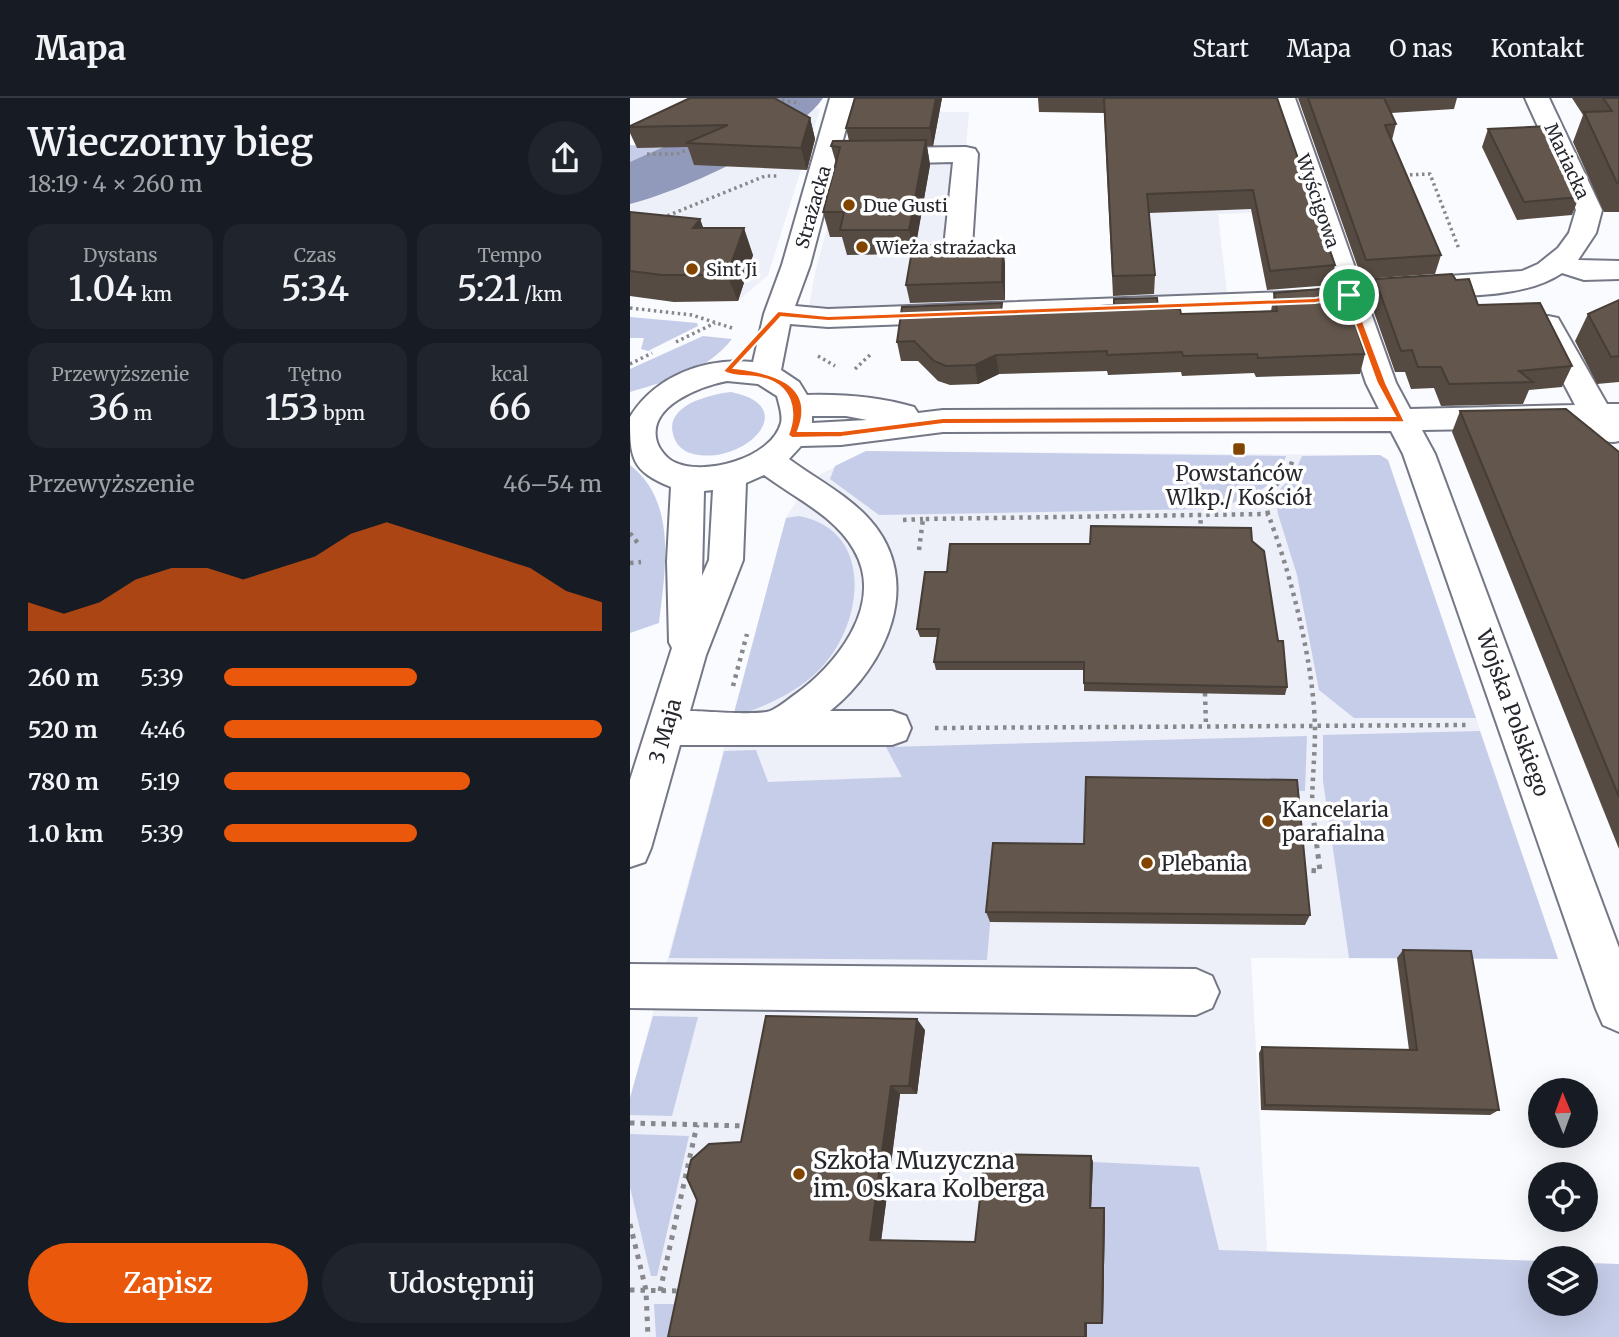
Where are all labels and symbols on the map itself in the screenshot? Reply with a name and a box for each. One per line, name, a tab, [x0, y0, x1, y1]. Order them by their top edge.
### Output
street label: Mariacka	[1539, 119, 1595, 203]
street label: Wyścigowa	[1291, 150, 1345, 251]
street label: Strażacka	[790, 163, 836, 251]
place label: Due Gusti	[863, 194, 948, 217]
marker: Due Gusti	[841, 197, 857, 213]
place label: Wieża strażacka	[875, 236, 1017, 259]
marker: Wieża strażacka	[854, 239, 870, 255]
place label: Sint Ji	[706, 258, 757, 281]
marker: Sint Ji	[684, 261, 700, 277]
pin	[1319, 265, 1379, 325]
marker: Powstańców Wlkp./ Kościół	[1231, 441, 1247, 457]
place label: Powstańców Wlkp./ Kościół	[1165, 460, 1312, 511]
street label: Wojska Polskiego	[1470, 625, 1556, 800]
street label: 3 Maja	[643, 695, 687, 767]
place label: Kancelaria parafialna	[1282, 796, 1389, 847]
marker: Kancelaria parafialna	[1260, 813, 1276, 829]
place label: Plebania	[1161, 850, 1248, 877]
marker: Plebania	[1139, 855, 1155, 871]
north arrow	[1528, 1078, 1598, 1148]
place label: Szkoła Muzyczna im. Oskara Kolberga	[813, 1145, 1045, 1204]
marker: Szkoła Muzyczna im. Oskara Kolberga	[791, 1166, 807, 1182]

